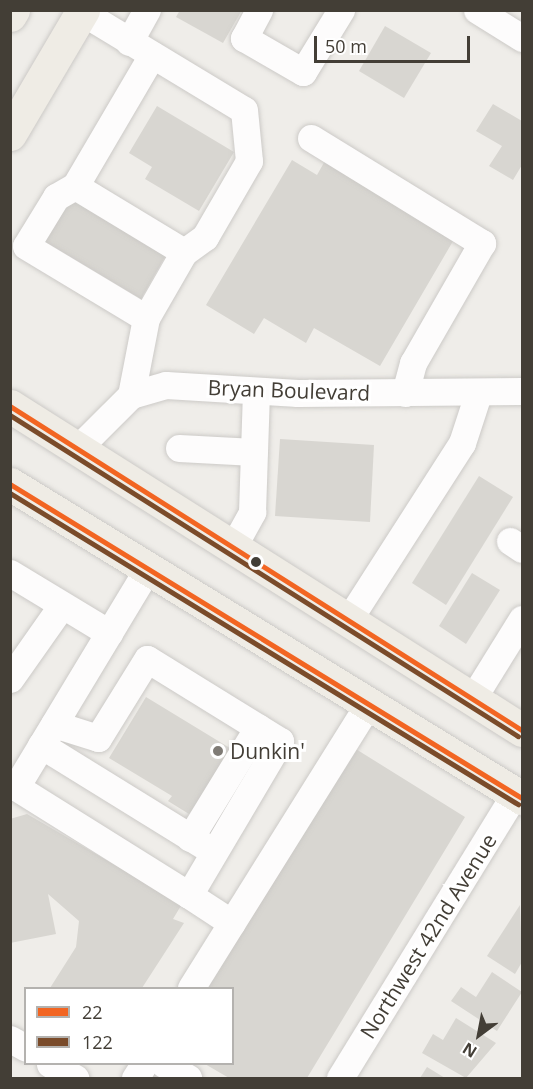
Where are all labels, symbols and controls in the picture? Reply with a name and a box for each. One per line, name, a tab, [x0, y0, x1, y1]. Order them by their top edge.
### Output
scale bar	[317, 24, 473, 62]
text: 50 m	[325, 34, 367, 58]
street label: Bryan Boulevard	[207, 375, 371, 405]
unlabelled marker	[250, 556, 262, 568]
place label: Dunkin'	[230, 738, 305, 764]
marker: Dunkin'	[211, 744, 225, 758]
street label: Northwest 42nd Avenue	[355, 829, 501, 1043]
legend	[24, 987, 234, 1065]
text: 22	[82, 1000, 103, 1024]
north arrow	[449, 1005, 509, 1065]
text: 122	[82, 1030, 113, 1054]
text: N	[458, 1037, 481, 1063]

